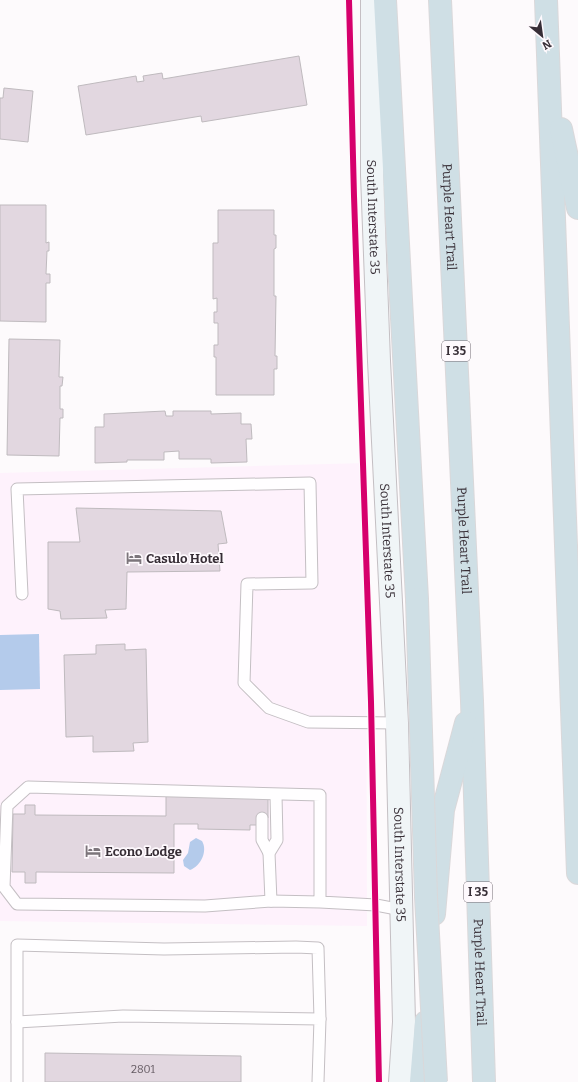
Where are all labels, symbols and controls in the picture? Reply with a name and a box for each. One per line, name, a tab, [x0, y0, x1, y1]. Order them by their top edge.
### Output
north arrow	[522, 16, 562, 56]
text: N	[539, 37, 553, 52]
street label: South Interstate 35	[364, 159, 383, 275]
street label: Purple Heart Trail	[439, 163, 459, 271]
road number: I 35	[442, 341, 470, 361]
street label: South Interstate 35	[377, 483, 398, 599]
street label: Purple Heart Trail	[454, 487, 474, 595]
hotel icon: Casulo Hotel	[125, 549, 143, 567]
place label: Casulo Hotel	[146, 551, 223, 566]
street label: South Interstate 35	[391, 807, 409, 922]
hotel icon: Econo Lodge	[84, 842, 102, 860]
place label: Econo Lodge	[105, 844, 182, 859]
road number: I 35	[464, 882, 492, 902]
street label: Purple Heart Trail	[471, 918, 489, 1026]
house number: 2801	[131, 1063, 156, 1076]

